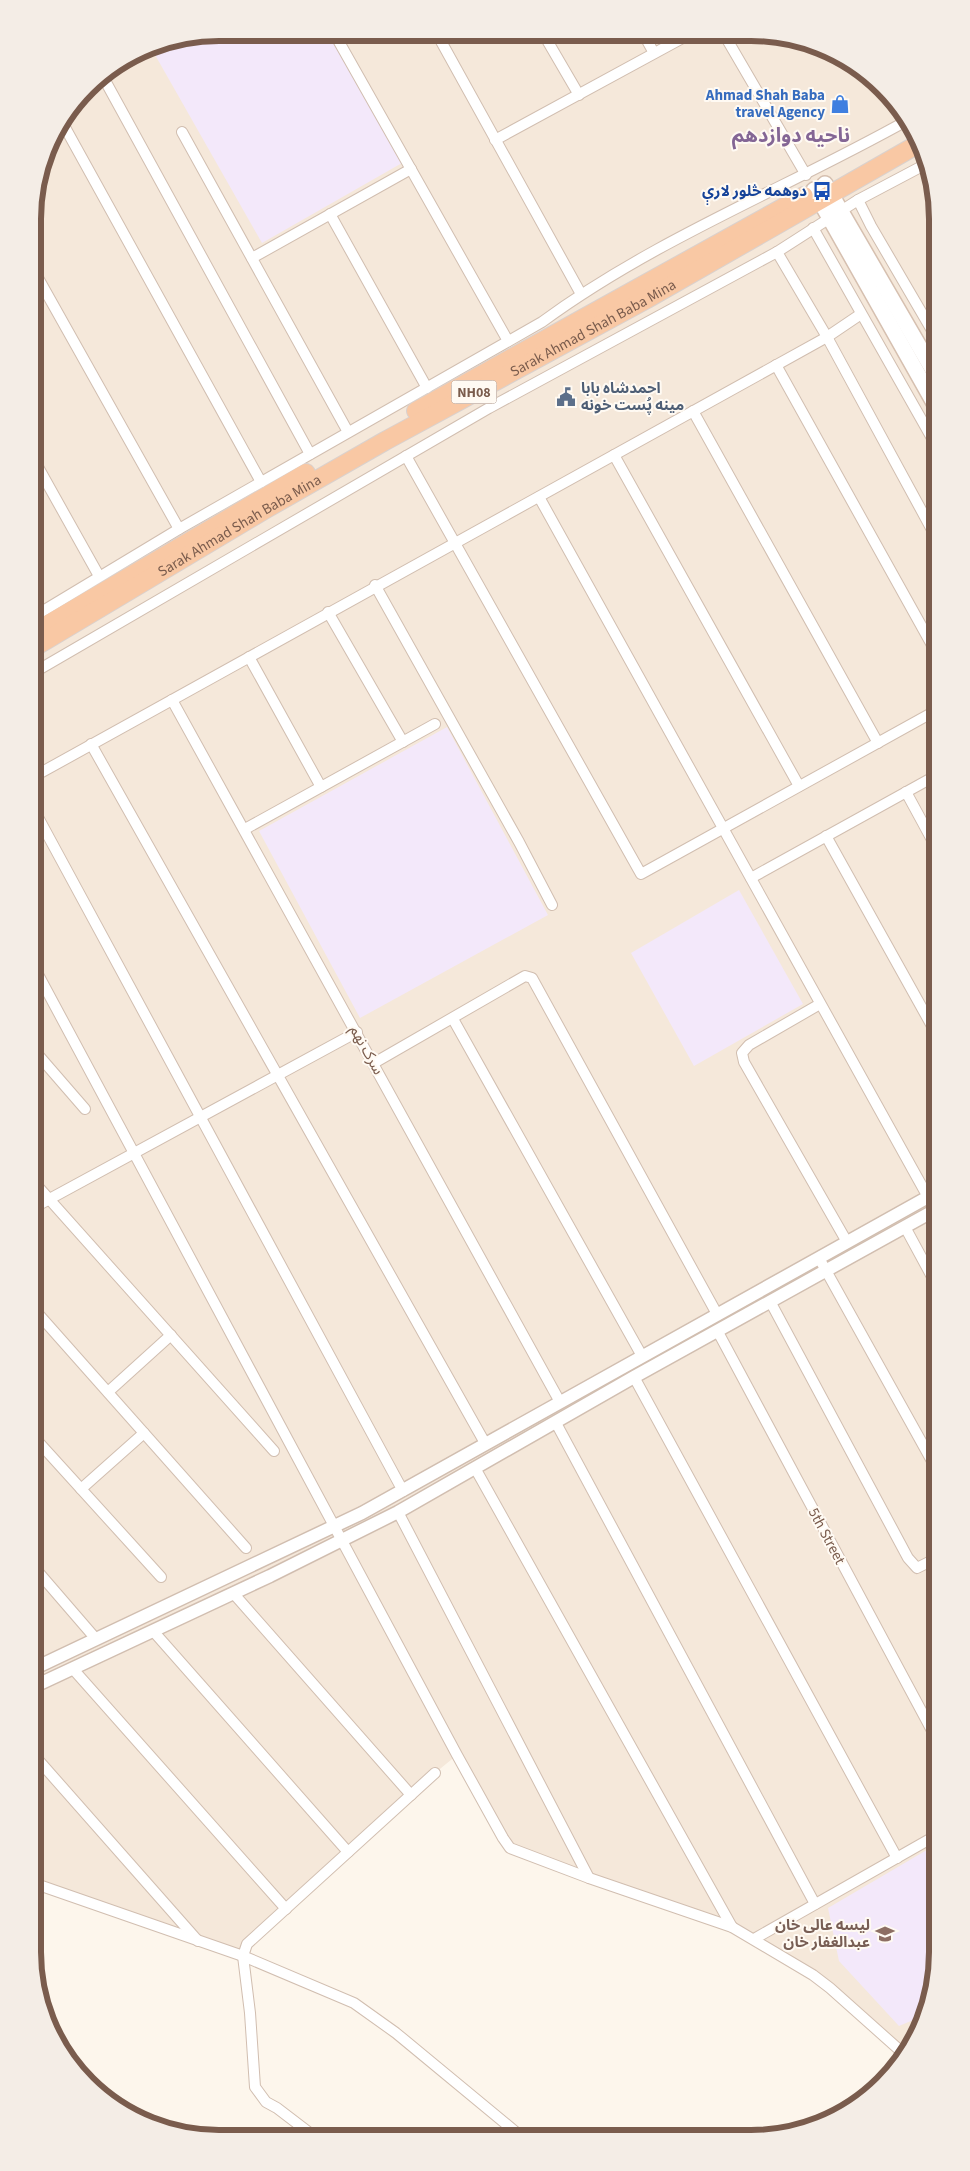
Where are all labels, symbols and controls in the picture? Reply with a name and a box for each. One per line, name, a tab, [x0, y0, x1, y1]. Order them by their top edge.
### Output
place label: Ahmad Shah Baba travel Agency	[705, 85, 825, 123]
shop icon: Ahmad Shah Baba travel Agency	[829, 93, 851, 115]
district label: ناحیه دوازدهم	[732, 122, 850, 150]
bus stop icon: دوهمه څلور لارې	[811, 180, 833, 202]
place label: دوهمه څلور لارې	[702, 181, 807, 205]
street label: Sarak Ahmad Shah Baba Mina	[506, 275, 680, 382]
place label: احمدشاه بابا مینه پُست خونه	[581, 378, 684, 416]
road number: NH08	[452, 381, 496, 404]
public building icon: احمدشاه بابا مینه پُست خونه	[555, 386, 577, 408]
street label: Sarak Ahmad Shah Baba Mina	[154, 470, 325, 582]
street label: سرک نهم	[344, 1022, 389, 1079]
street label: 5th Street	[803, 1504, 850, 1568]
place label: لیسه عالی خان عبدالغفار خان	[775, 1915, 870, 1953]
school or university icon: لیسه عالی خان عبدالغفار خان	[874, 1923, 896, 1945]

